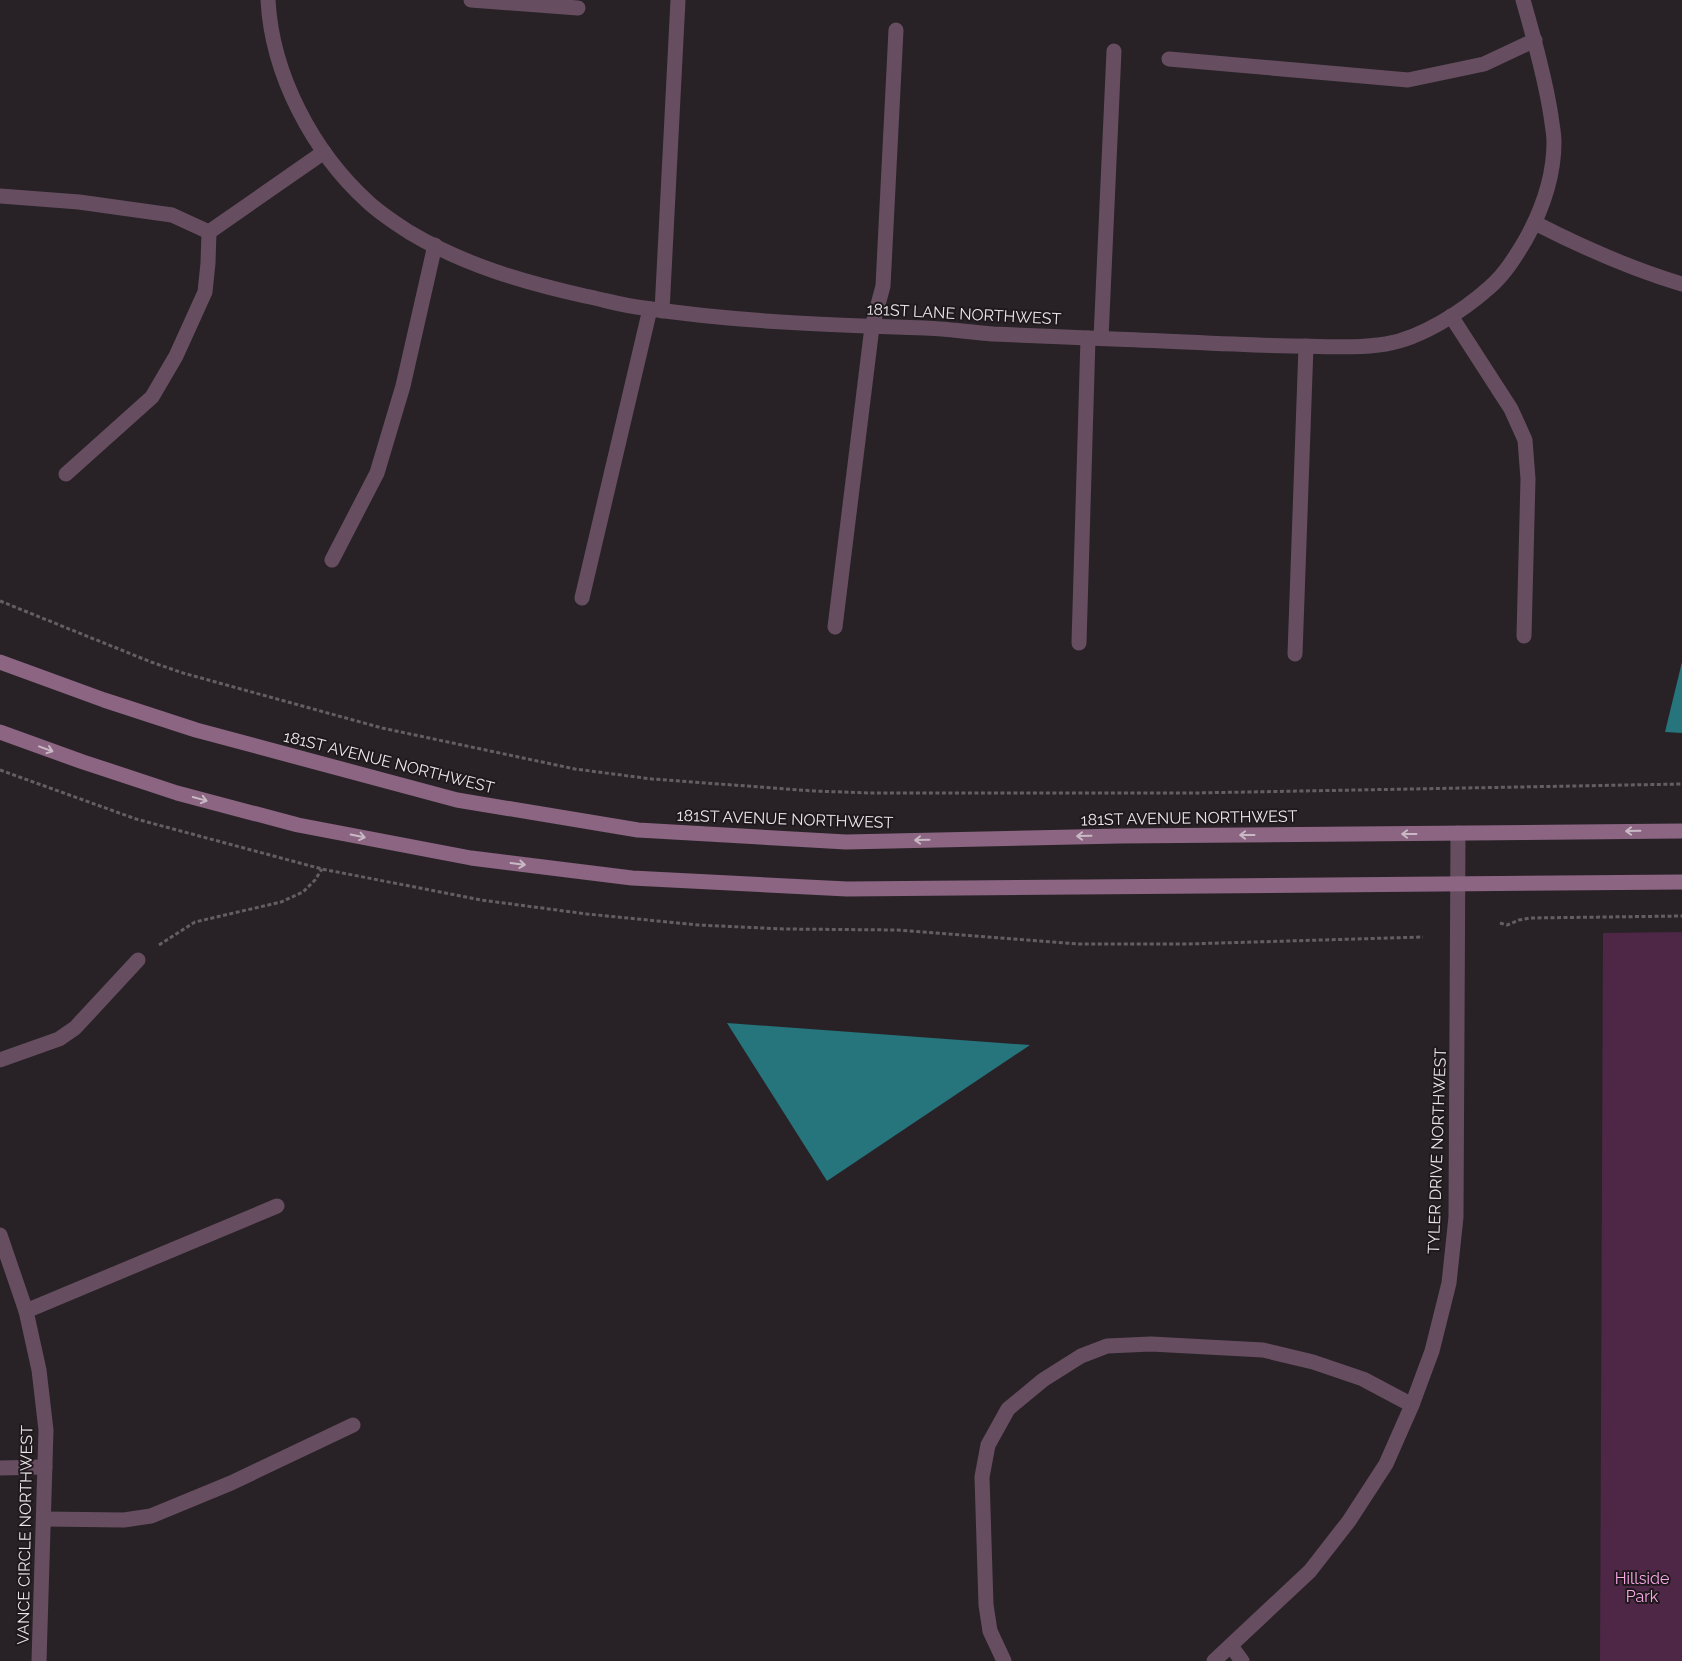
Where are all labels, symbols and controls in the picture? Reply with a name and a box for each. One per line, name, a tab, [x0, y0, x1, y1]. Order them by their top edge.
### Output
street label: 181ST LANE NORTHWEST	[866, 299, 1062, 329]
street label: 181ST AVENUE NORTHWEST	[282, 727, 497, 797]
one-way arrow	[38, 745, 53, 754]
one-way arrow	[192, 795, 208, 804]
street label: 181ST AVENUE NORTHWEST	[676, 806, 894, 832]
street label: 181ST AVENUE NORTHWEST	[1081, 807, 1298, 829]
one-way arrow	[1626, 826, 1642, 836]
one-way arrow	[1401, 829, 1418, 839]
one-way arrow	[1239, 830, 1255, 840]
one-way arrow	[350, 832, 366, 842]
one-way arrow	[1076, 832, 1092, 841]
one-way arrow	[914, 836, 930, 845]
one-way arrow	[510, 859, 526, 869]
street label: TYLER DRIVE NORTHWEST	[1424, 1047, 1450, 1254]
street label: VANCE CIRCLE NORTHWEST	[14, 1425, 36, 1645]
park label: Hillside Park	[1615, 1569, 1669, 1606]

